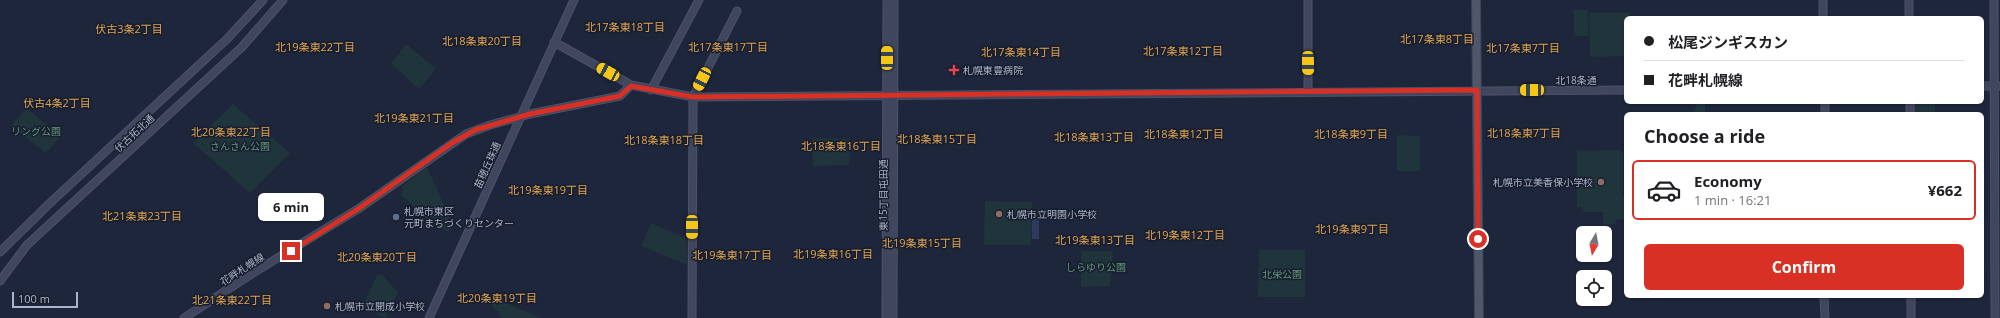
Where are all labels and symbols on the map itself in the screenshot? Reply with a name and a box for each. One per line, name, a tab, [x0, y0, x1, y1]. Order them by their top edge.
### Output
district label: 北17条東18丁目	[585, 19, 665, 34]
district label: 伏古3条2丁目	[95, 21, 163, 36]
district label: 北17条東8丁目	[1400, 31, 1474, 46]
district label: 北18条東20丁目	[442, 33, 522, 48]
district label: 北19条東22丁目	[275, 39, 355, 54]
district label: 北17条東17丁目	[688, 39, 768, 54]
district label: 北17条東7丁目	[1486, 40, 1560, 55]
district label: 北17条東12丁目	[1143, 43, 1223, 58]
district label: 北17条東14丁目	[981, 44, 1061, 59]
car	[881, 46, 893, 70]
car	[1302, 51, 1314, 75]
car	[595, 61, 621, 83]
place label: 札幌東豊病院	[963, 63, 1023, 77]
marker: 札幌東豊病院	[948, 64, 960, 76]
car	[691, 66, 713, 92]
street label: 北18条通	[1555, 73, 1597, 87]
car	[1520, 84, 1544, 96]
district label: 伏古4条2丁目	[23, 95, 91, 110]
district label: 北19条東21丁目	[374, 110, 454, 125]
street label: 伏古拓北通	[111, 111, 157, 155]
park label: リング公園	[11, 124, 61, 138]
district label: 北20条東22丁目	[191, 124, 271, 139]
district label: 北18条東7丁目	[1487, 125, 1561, 140]
district label: 北18条東12丁目	[1144, 126, 1224, 141]
district label: 北18条東9丁目	[1314, 126, 1388, 141]
district label: 北18条東13丁目	[1054, 129, 1134, 144]
district label: 北18条東15丁目	[897, 131, 977, 146]
district label: 北18条東18丁目	[624, 132, 704, 147]
district label: 北18条東16丁目	[801, 138, 881, 153]
park label: さんさん公園	[210, 139, 270, 153]
street label: 苗穂丘珠通	[470, 139, 504, 191]
street label: 東15丁目屯田通	[876, 159, 890, 231]
place label: 札幌市立美香保小学校	[1493, 175, 1593, 189]
marker: 札幌市立美香保小学校	[1596, 177, 1606, 187]
district label: 北19条東19丁目	[508, 182, 588, 197]
callout: 6 min	[258, 193, 324, 221]
place label: 札幌市東区 元町まちづくりセンター	[404, 204, 514, 230]
place label: 札幌市立明園小学校	[1007, 207, 1097, 221]
district label: 北21条東23丁目	[102, 208, 182, 223]
marker: 札幌市立明園小学校	[994, 209, 1004, 219]
marker: 札幌市東区 元町まちづくりセンター	[391, 212, 401, 222]
car	[686, 215, 698, 239]
district label: 北19条東9丁目	[1315, 221, 1389, 236]
north arrow	[1576, 226, 1612, 262]
district label: 北19条東12丁目	[1145, 227, 1225, 242]
route start	[1469, 230, 1487, 248]
district label: 北19条東13丁目	[1055, 232, 1135, 247]
district label: 北19条東15丁目	[882, 235, 962, 250]
route end	[282, 242, 300, 260]
district label: 北19条東16丁目	[793, 246, 873, 261]
district label: 北19条東17丁目	[692, 247, 772, 262]
district label: 北20条東20丁目	[337, 249, 417, 264]
street label: 花畔札幌線	[217, 250, 267, 288]
park label: しらゆり公園	[1066, 260, 1126, 274]
park label: 北栄公園	[1262, 267, 1302, 281]
scale bar	[12, 290, 78, 309]
district label: 北20条東19丁目	[457, 290, 537, 305]
district label: 北21条東22丁目	[192, 292, 272, 307]
place label: 札幌市立開成小学校	[335, 299, 425, 313]
marker: 札幌市立開成小学校	[322, 301, 332, 311]

